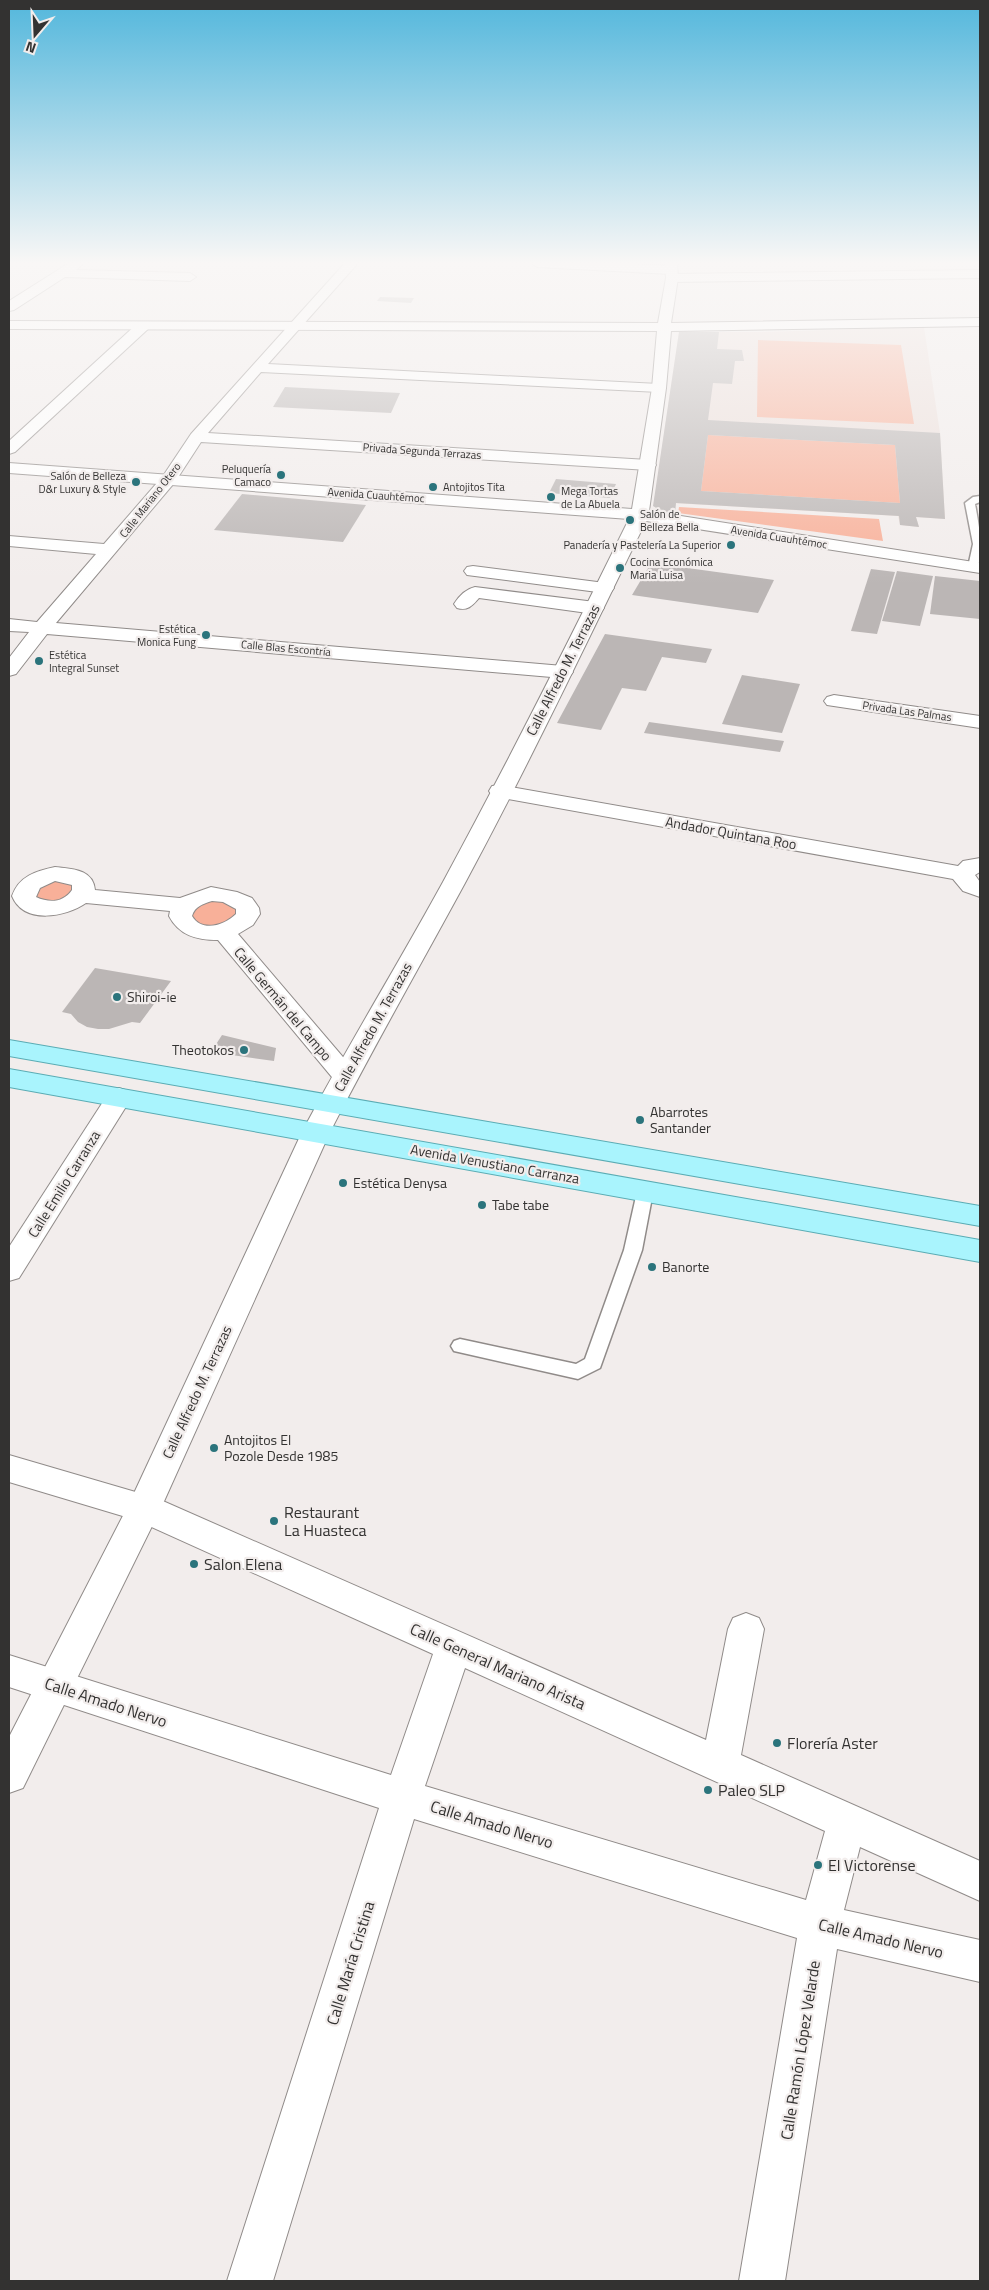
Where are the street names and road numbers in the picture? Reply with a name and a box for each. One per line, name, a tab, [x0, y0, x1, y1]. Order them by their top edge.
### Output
street label: Privada Segunda Terrazas	[362, 439, 482, 463]
street label: Calle Mariano Otero	[116, 459, 185, 541]
street label: Avenida Cuauhtémoc	[327, 484, 425, 506]
street label: Avenida Cuauhtémoc	[730, 521, 829, 553]
street label: Calle Alfredo M. Terrazas	[520, 601, 605, 739]
street label: Calle Blas Escontría	[240, 636, 332, 660]
street label: Privada Las Palmas	[861, 697, 953, 725]
street label: Andador Quintana Roo	[664, 811, 798, 854]
street label: Calle Germán del Campo	[229, 942, 337, 1065]
street label: Calle Alfredo M. Terrazas	[328, 958, 417, 1095]
street label: Calle Emilio Carranza	[22, 1126, 105, 1241]
street label: Avenida Venustiano Carranza	[409, 1138, 581, 1189]
street label: Calle Alfredo M. Terrazas	[156, 1322, 237, 1462]
street label: Calle General Mariano Arista	[406, 1616, 590, 1716]
street label: Calle Amado Nervo	[42, 1671, 170, 1733]
street label: Calle Amado Nervo	[428, 1794, 556, 1854]
street label: Calle María Cristina	[320, 1898, 380, 2028]
street label: Calle Amado Nervo	[816, 1912, 946, 1964]
street label: Calle Ramón López Velarde	[774, 1959, 826, 2141]

